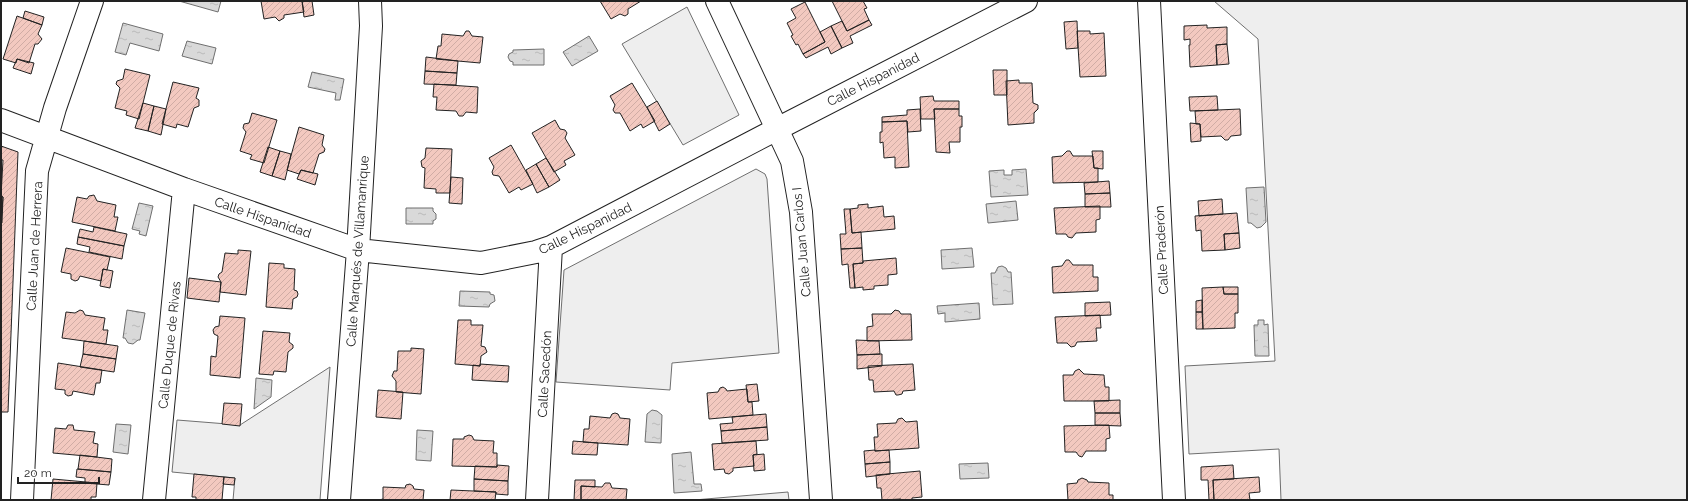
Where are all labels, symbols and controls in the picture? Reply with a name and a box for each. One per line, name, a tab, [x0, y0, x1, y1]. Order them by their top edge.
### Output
street label: Calle Hispanidad	[825, 50, 922, 109]
street label: Calle Marqués de Villamanrique	[343, 155, 372, 347]
street label: Calle Juan de Herrera	[24, 181, 45, 311]
street label: Calle Juan Carlos I	[789, 186, 814, 298]
street label: Calle Hispanidad	[212, 194, 313, 241]
street label: Calle Hispanidad	[536, 199, 634, 257]
street label: Calle Praderón	[1152, 205, 1171, 295]
street label: Calle Duque de Rivas	[155, 281, 184, 410]
street label: Calle Sacedón	[535, 330, 554, 418]
scale bar	[18, 459, 99, 485]
text: 20 m	[24, 466, 52, 480]

